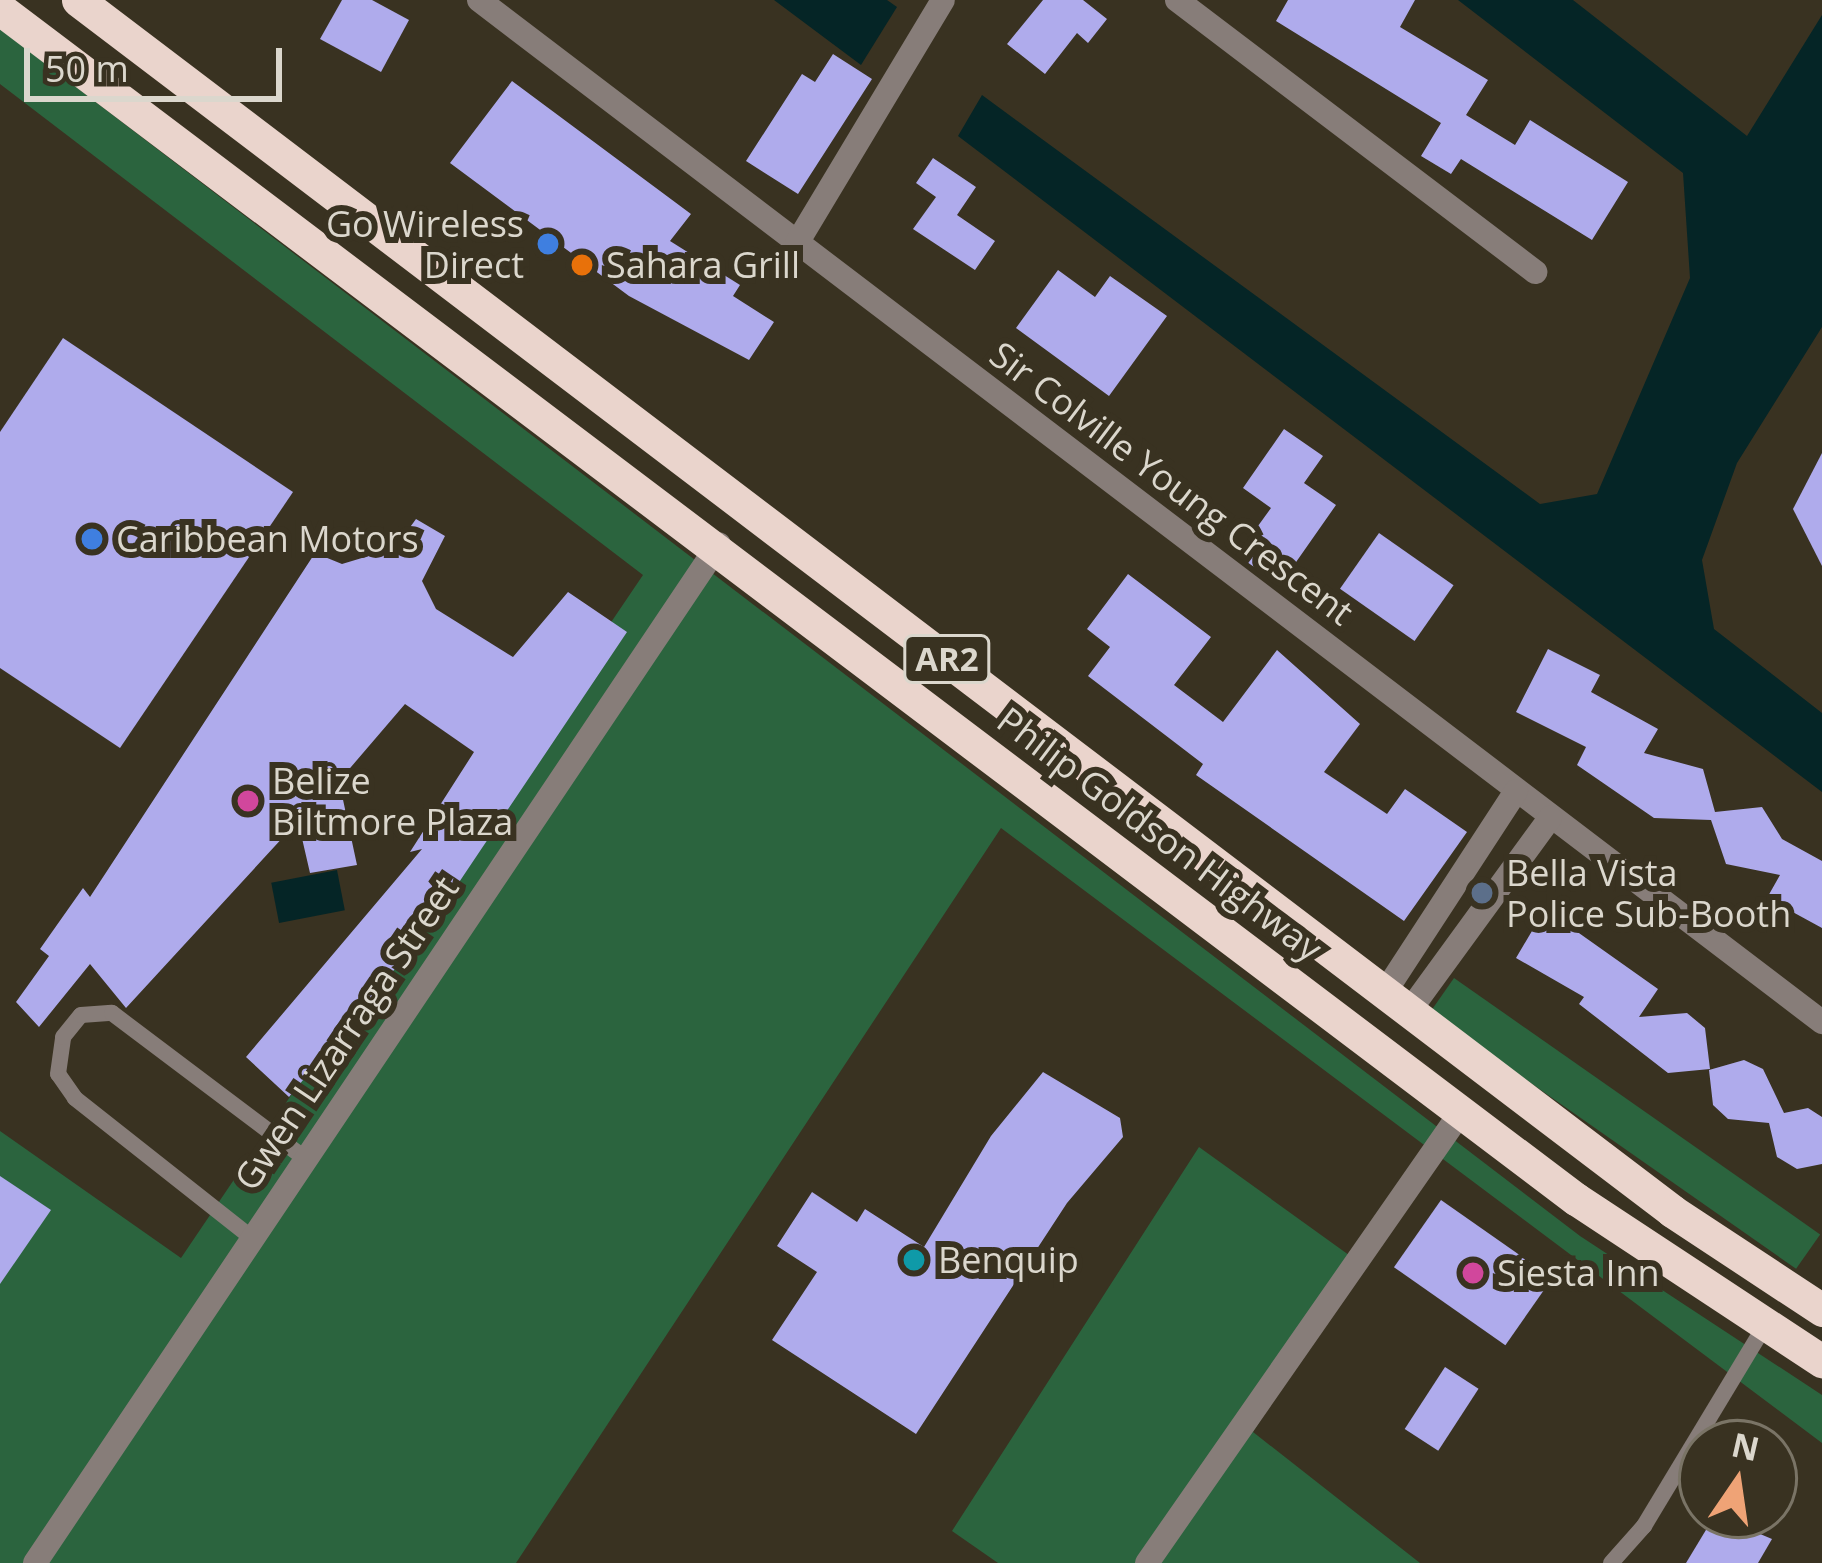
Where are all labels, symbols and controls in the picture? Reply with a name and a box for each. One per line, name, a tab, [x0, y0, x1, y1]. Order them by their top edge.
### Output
scale bar	[30, 24, 288, 98]
text: 50 m	[45, 44, 129, 93]
place label: Go Wireless Direct	[326, 201, 524, 286]
marker: Go Wireless Direct	[535, 231, 561, 257]
place label: Sahara Grill	[606, 243, 800, 287]
marker: Sahara Grill	[569, 252, 595, 278]
street label: Sir Colville Young Crescent	[982, 332, 1362, 634]
place label: Caribbean Motors	[116, 517, 419, 561]
marker: Caribbean Motors	[79, 526, 105, 552]
road number: AR2	[902, 632, 992, 686]
street label: Philip Goldson Highway	[989, 698, 1331, 970]
place label: Belize Biltmore Plaza	[272, 758, 513, 843]
marker: Belize Biltmore Plaza	[235, 788, 261, 814]
place label: Bella Vista Police Sub-Booth	[1506, 850, 1791, 935]
street label: Gwen Lizarraga Street	[225, 868, 467, 1198]
marker: Bella Vista Police Sub-Booth	[1469, 880, 1495, 906]
place label: Benquip	[938, 1238, 1079, 1282]
marker: Benquip	[901, 1247, 927, 1273]
place label: Siesta Inn	[1497, 1251, 1660, 1295]
marker: Siesta Inn	[1460, 1260, 1486, 1286]
north arrow	[1678, 1419, 1798, 1539]
text: N	[1727, 1421, 1764, 1471]

